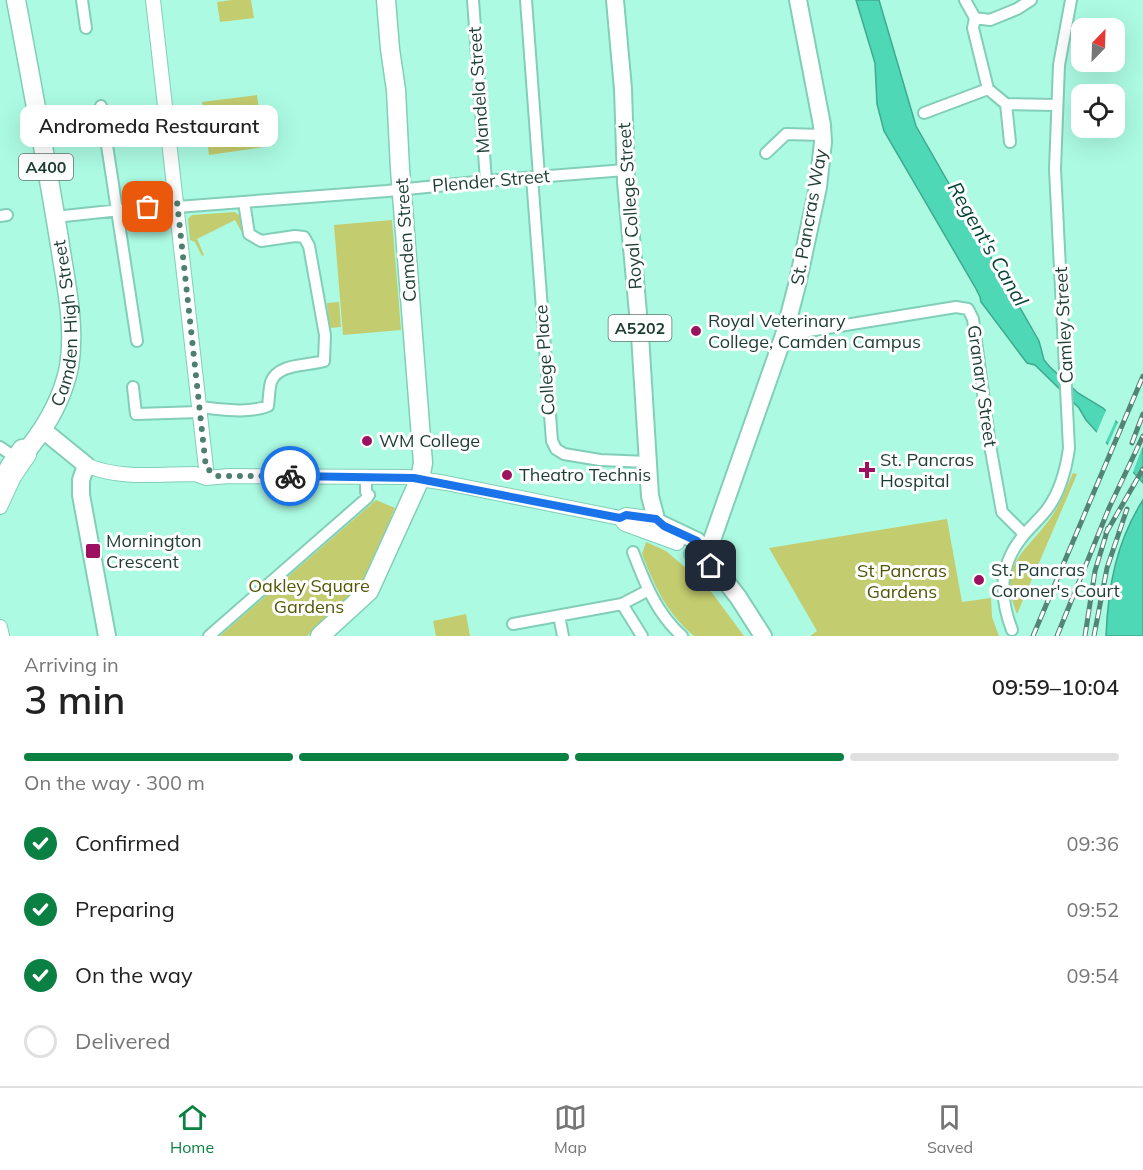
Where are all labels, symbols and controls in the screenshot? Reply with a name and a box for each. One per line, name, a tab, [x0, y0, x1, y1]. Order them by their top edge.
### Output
north arrow	[1071, 18, 1125, 72]
map controls	[1071, 18, 1125, 138]
street label: Mandela Street	[463, 26, 494, 154]
button: locate	[1071, 84, 1125, 138]
callout: Andromeda Restaurant	[19, 105, 277, 147]
text: Andromeda Restaurant	[39, 113, 259, 138]
street label: Royal College Street	[612, 122, 647, 290]
street label: St. Pancras Way	[785, 146, 832, 287]
road number: A400	[19, 154, 73, 180]
street label: Plender Street	[431, 164, 551, 197]
street label: Camden Street	[390, 177, 421, 303]
water label: Regent's Canal	[943, 177, 1034, 311]
pin	[122, 181, 173, 232]
icon: bag	[131, 190, 164, 223]
street label: Camden High Street	[45, 238, 82, 410]
street label: Camley Street	[1049, 266, 1078, 384]
street label: College Place	[529, 304, 560, 416]
place label: Royal Veterinary College, Camden Campus	[708, 309, 921, 353]
road number: A5202	[608, 315, 672, 341]
street label: Granary Street	[963, 323, 1002, 448]
marker: Royal Veterinary College, Camden Campus	[689, 324, 703, 338]
place label: WM College	[379, 429, 480, 452]
marker: WM College	[360, 434, 374, 448]
courier	[260, 446, 320, 506]
place label: St. Pancras Hospital	[880, 448, 974, 492]
icon: bike	[274, 460, 307, 493]
marker: St. Pancras Hospital	[858, 461, 876, 479]
place label: Theatro Technis	[519, 463, 651, 486]
marker: Theatro Technis	[500, 468, 514, 482]
place label: Mornington Crescent	[106, 529, 202, 573]
pin	[685, 540, 736, 591]
marker: Mornington Crescent	[84, 542, 102, 560]
icon: home	[694, 549, 727, 582]
place label: St. Pancras Coroner's Court	[991, 558, 1120, 602]
park label: St Pancras Gardens	[857, 559, 947, 603]
marker: St. Pancras Coroner's Court	[972, 573, 986, 587]
park label: Oakley Square Gardens	[248, 574, 370, 618]
text: Arriving in	[24, 652, 119, 677]
text: 09:59–10:04	[992, 673, 1119, 701]
text: 3 min	[24, 675, 125, 724]
text: On the way · 300 m	[24, 770, 205, 795]
icon: check	[24, 827, 57, 860]
text: Confirmed	[75, 829, 180, 857]
text: 09:36	[1066, 831, 1119, 856]
icon: check	[24, 893, 57, 926]
text: Preparing	[75, 895, 175, 923]
text: 09:52	[1066, 897, 1119, 922]
icon: check	[24, 959, 57, 992]
text: On the way	[75, 961, 193, 989]
text: 09:54	[1066, 963, 1119, 988]
text: Delivered	[75, 1027, 170, 1055]
tab: Home	[170, 1101, 214, 1157]
tab: Map	[554, 1101, 587, 1157]
tab: Saved	[927, 1101, 973, 1157]

